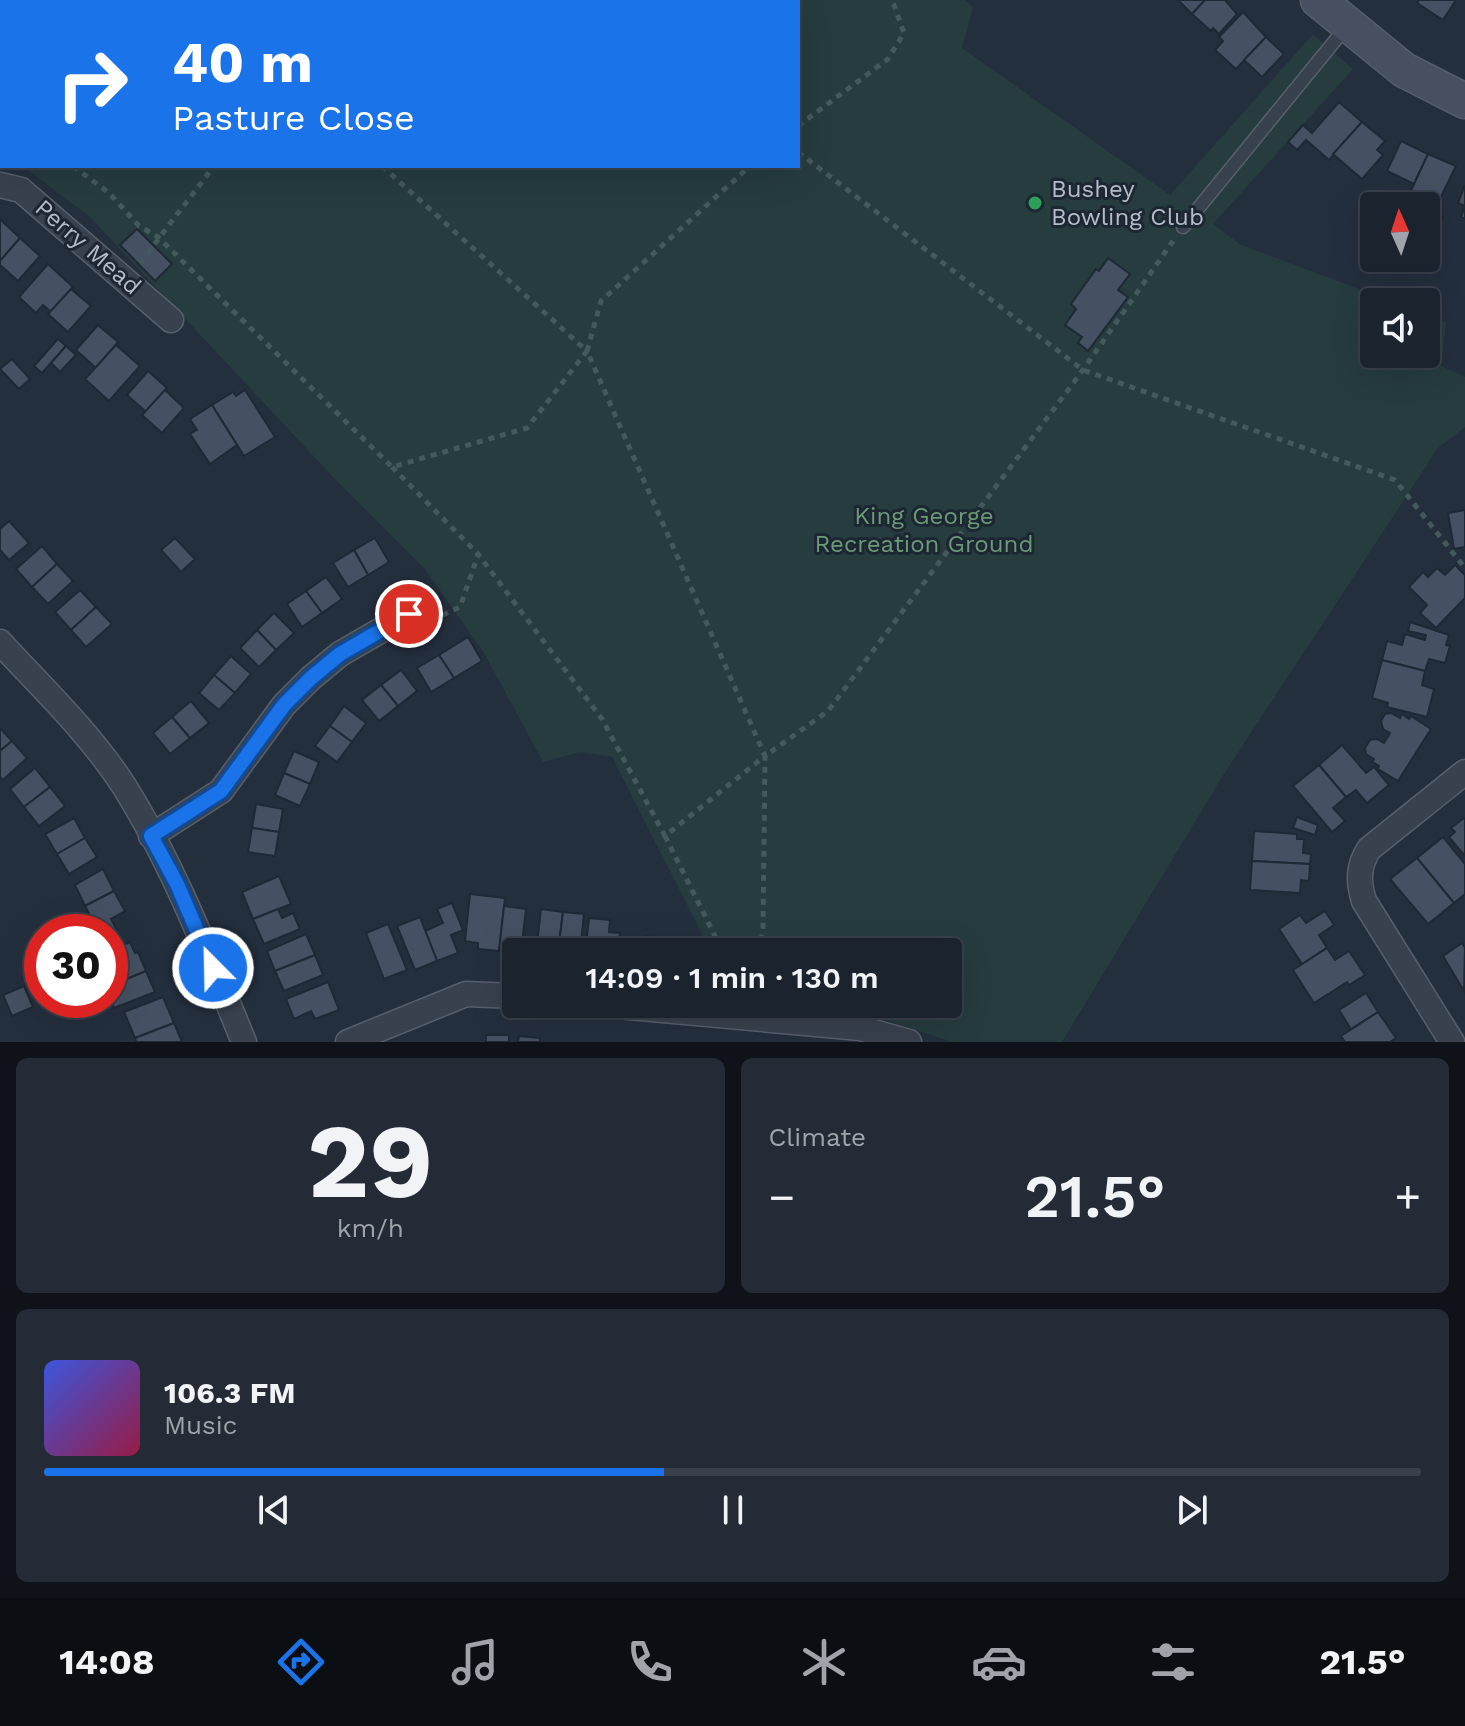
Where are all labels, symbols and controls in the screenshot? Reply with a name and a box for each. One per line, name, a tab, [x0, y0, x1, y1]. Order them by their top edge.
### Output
text: 40 m	[172, 30, 313, 96]
icon: right	[40, 32, 144, 136]
text: Pasture Close	[172, 97, 415, 139]
place label: Bushey Bowling Club	[1051, 175, 1204, 231]
north arrow	[1360, 192, 1440, 272]
map controls	[1360, 192, 1440, 368]
street label: Perry Mead	[30, 194, 146, 300]
marker: Bushey Bowling Club	[1026, 194, 1044, 212]
button: sound	[1360, 288, 1440, 368]
park label: King George Recreation Ground	[815, 502, 1033, 558]
pin	[375, 580, 443, 648]
icon: arrive	[387, 592, 431, 636]
speed limit sign: 30	[24, 914, 128, 1018]
position arrow	[171, 926, 255, 1010]
text: 14:09 · 1 min · 130 m	[585, 960, 879, 995]
text: 29	[307, 1100, 433, 1222]
text: Climate	[769, 1122, 866, 1152]
text: 21.5°	[1024, 1161, 1165, 1232]
text: −	[769, 1171, 795, 1223]
text: +	[1394, 1171, 1421, 1223]
text: km/h	[337, 1213, 404, 1243]
text: 106.3 FM	[164, 1375, 295, 1410]
text: Music	[164, 1410, 237, 1440]
icon: previous	[252, 1488, 296, 1532]
icon: pause	[711, 1488, 755, 1532]
icon: next	[1170, 1488, 1214, 1532]
icon: directions	[273, 1634, 329, 1690]
icon: music	[447, 1634, 503, 1690]
icon: phone	[622, 1634, 678, 1690]
icon: climate	[796, 1634, 852, 1690]
icon: car	[971, 1634, 1027, 1690]
icon: filters	[1145, 1634, 1201, 1690]
text: 14:08	[59, 1641, 155, 1683]
text: 21.5°	[1319, 1641, 1406, 1683]

